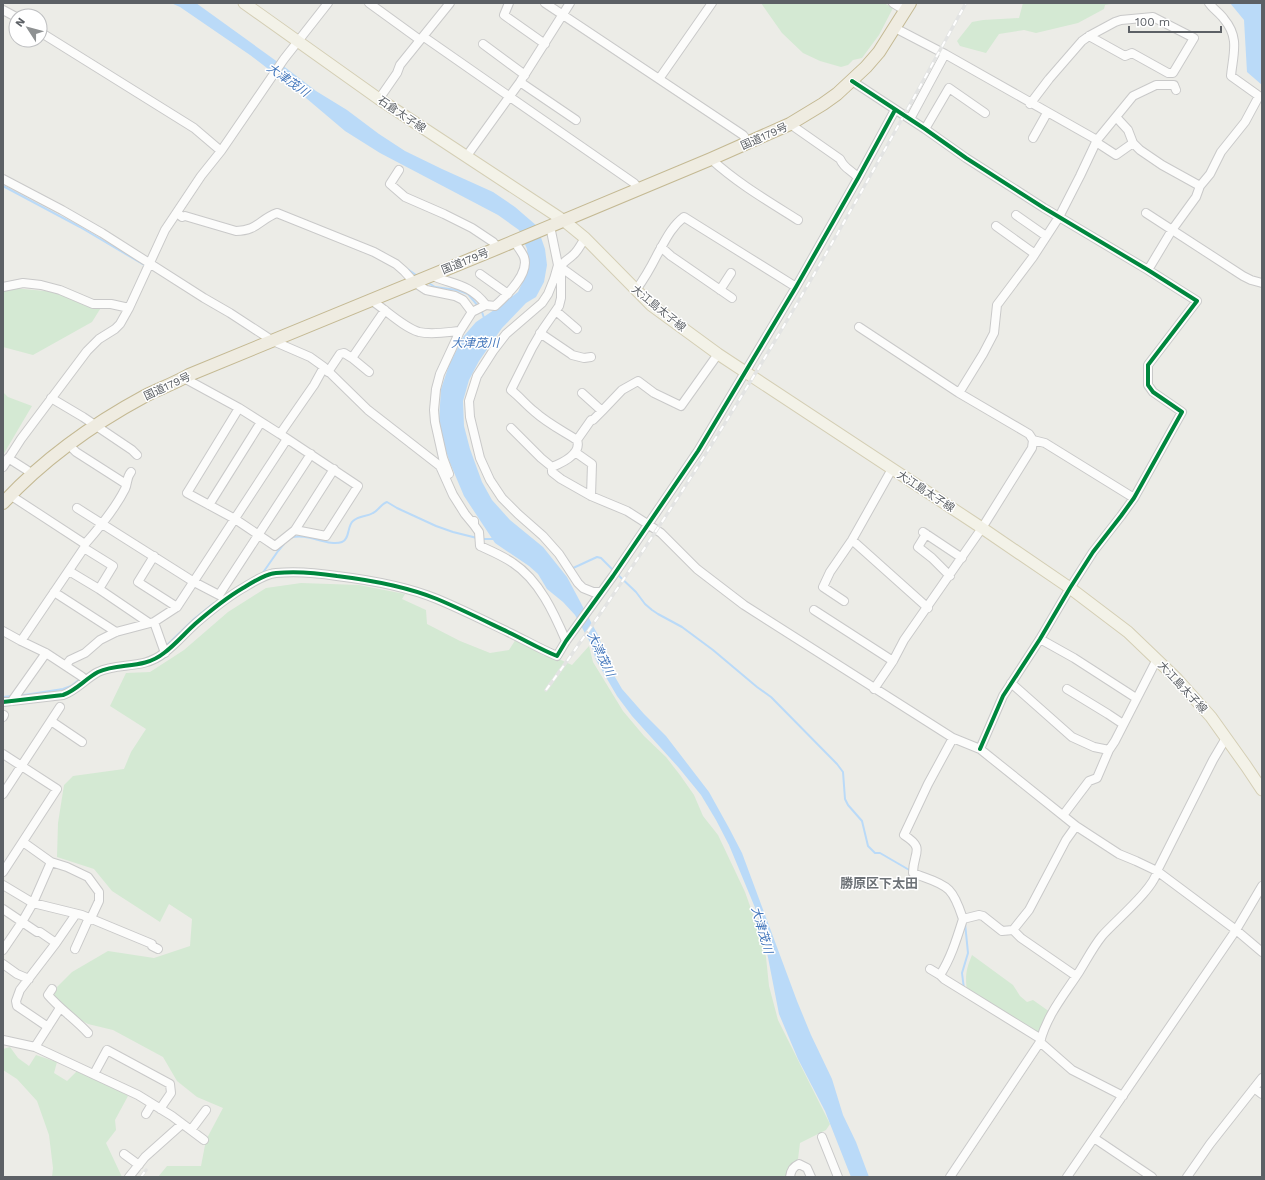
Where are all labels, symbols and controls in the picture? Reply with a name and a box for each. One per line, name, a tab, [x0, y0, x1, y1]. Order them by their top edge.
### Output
north arrow	[8, 8, 48, 48]
scale bar	[1129, 8, 1221, 34]
text: N	[13, 15, 28, 30]
text: 100 m	[1135, 15, 1170, 29]
water label: 大津茂川	[264, 60, 313, 101]
street label: 石倉太子線	[375, 94, 428, 135]
street label: 国道179号	[739, 120, 790, 153]
street label: 国道179号	[439, 246, 491, 277]
street label: 大江島太子線	[629, 283, 688, 334]
water label: 大津茂川	[451, 336, 501, 350]
street label: 国道179号	[142, 370, 193, 403]
street label: 大江島太子線	[895, 468, 957, 515]
water label: 大津茂川	[585, 629, 618, 681]
street label: 大江島太子線	[1155, 659, 1210, 716]
district label: 勝原区下太田	[840, 876, 918, 891]
water label: 大津茂川	[749, 905, 776, 957]

